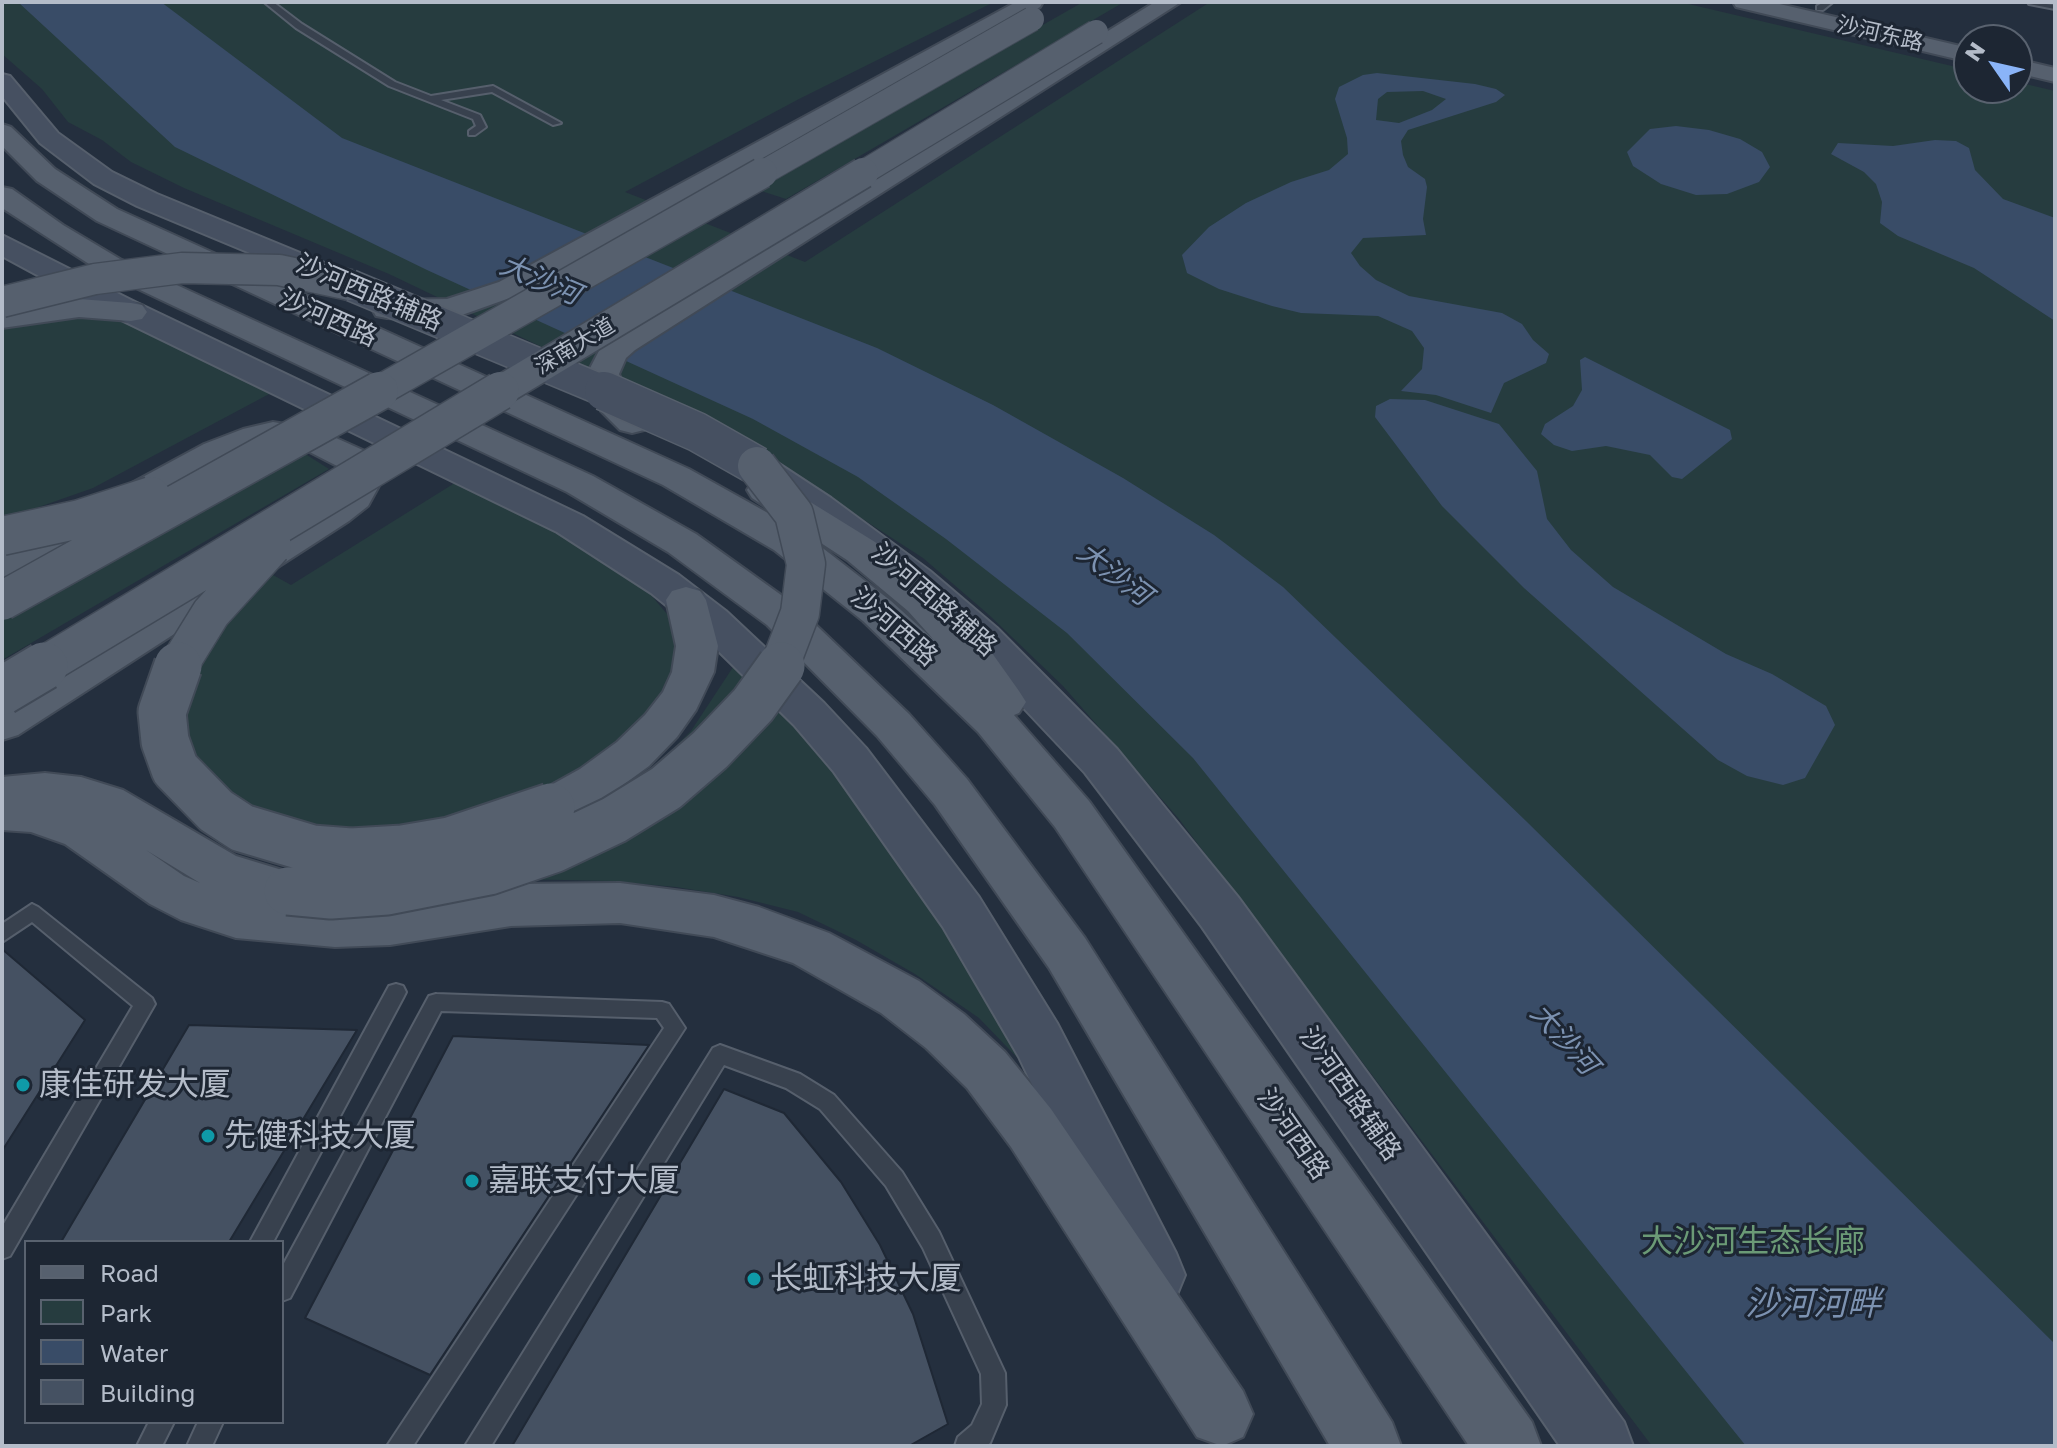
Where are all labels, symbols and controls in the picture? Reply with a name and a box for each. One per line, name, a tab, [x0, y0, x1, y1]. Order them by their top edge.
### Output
street label: 沙河东路	[1834, 11, 1926, 57]
north arrow	[1953, 24, 2033, 104]
text: N	[1958, 37, 1990, 66]
street label: 沙河西路辅路	[291, 248, 447, 338]
water label: 大沙河	[495, 248, 585, 312]
street label: 沙河西路	[274, 283, 382, 353]
street label: 深南大道	[530, 312, 620, 380]
water label: 大沙河	[1070, 535, 1158, 613]
street label: 沙河西路辅路	[865, 537, 1003, 663]
street label: 沙河西路	[845, 581, 943, 673]
water label: 大沙河	[1523, 997, 1605, 1081]
street label: 沙河西路辅路	[1292, 1021, 1408, 1167]
place label: 康佳研发大厦	[39, 1066, 231, 1104]
marker: 康佳研发大厦	[14, 1076, 32, 1094]
street label: 沙河西路	[1250, 1082, 1336, 1186]
place label: 先健科技大厦	[224, 1117, 416, 1155]
marker: 先健科技大厦	[199, 1127, 217, 1145]
place label: 嘉联支付大厦	[488, 1162, 680, 1200]
marker: 嘉联支付大厦	[463, 1172, 481, 1190]
park label: 大沙河生态长廊	[1641, 1223, 1865, 1261]
legend	[24, 1240, 284, 1424]
text: Road	[100, 1258, 159, 1287]
place label: 长虹科技大厦	[770, 1260, 962, 1298]
marker: 长虹科技大厦	[745, 1270, 763, 1288]
water label: 沙河河畔	[1745, 1284, 1881, 1324]
text: Park	[100, 1298, 152, 1327]
text: Water	[100, 1338, 168, 1367]
text: Building	[100, 1378, 195, 1407]

